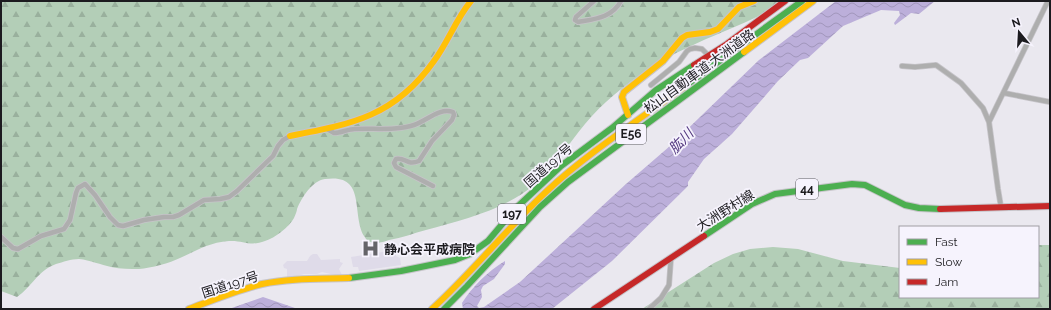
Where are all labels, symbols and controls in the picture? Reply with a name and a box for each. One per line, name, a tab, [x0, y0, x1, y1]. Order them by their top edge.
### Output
north arrow	[999, 12, 1039, 52]
text: N	[1010, 15, 1022, 30]
street label: 松山自動車道;大洲道路	[641, 26, 757, 116]
road number: E56	[616, 124, 646, 144]
water label: 肱川	[666, 124, 698, 157]
street label: 国道197号	[521, 140, 576, 190]
road number: 44	[796, 179, 818, 199]
street label: 大洲野村線	[694, 187, 757, 234]
road number: 197	[498, 204, 526, 224]
legend	[899, 226, 1039, 298]
text: Fast	[935, 235, 958, 249]
hospital icon: 静心会平成病院	[361, 239, 381, 259]
place label: 静心会平成病院	[384, 242, 475, 257]
text: Slow	[935, 255, 962, 269]
street label: 国道197号	[200, 268, 261, 301]
text: Jam	[935, 275, 958, 289]

